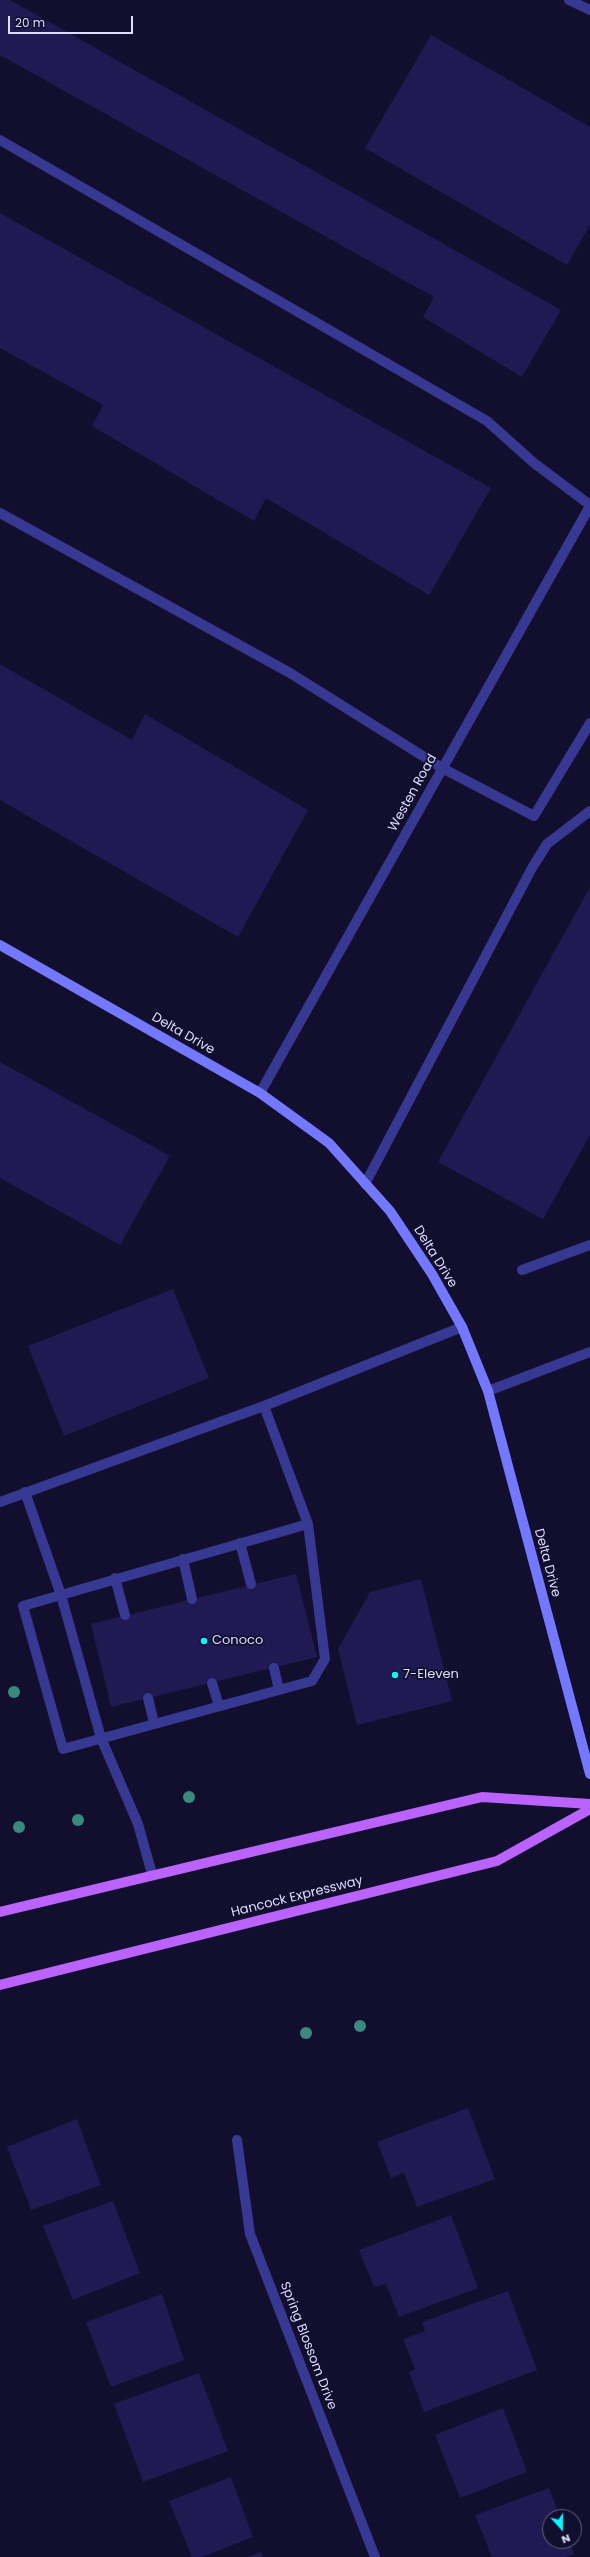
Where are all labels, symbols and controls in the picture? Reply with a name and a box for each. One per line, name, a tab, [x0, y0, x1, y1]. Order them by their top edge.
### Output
scale bar	[10, 8, 135, 34]
text: 20 m	[15, 14, 45, 31]
street label: Westen Road	[385, 752, 441, 834]
street label: Delta Drive	[149, 1010, 217, 1058]
street label: Delta Drive	[410, 1223, 460, 1291]
street label: Delta Drive	[530, 1527, 564, 1599]
place label: Conoco	[212, 1633, 263, 1649]
marker: Conoco	[199, 1636, 209, 1646]
place label: 7-Eleven	[403, 1667, 459, 1683]
marker: 7-Eleven	[390, 1670, 400, 1680]
street label: Hancock Expressway	[229, 1873, 365, 1921]
street label: Spring Blossom Drive	[276, 2280, 340, 2412]
north arrow	[542, 2509, 582, 2549]
text: N	[559, 2530, 573, 2548]

